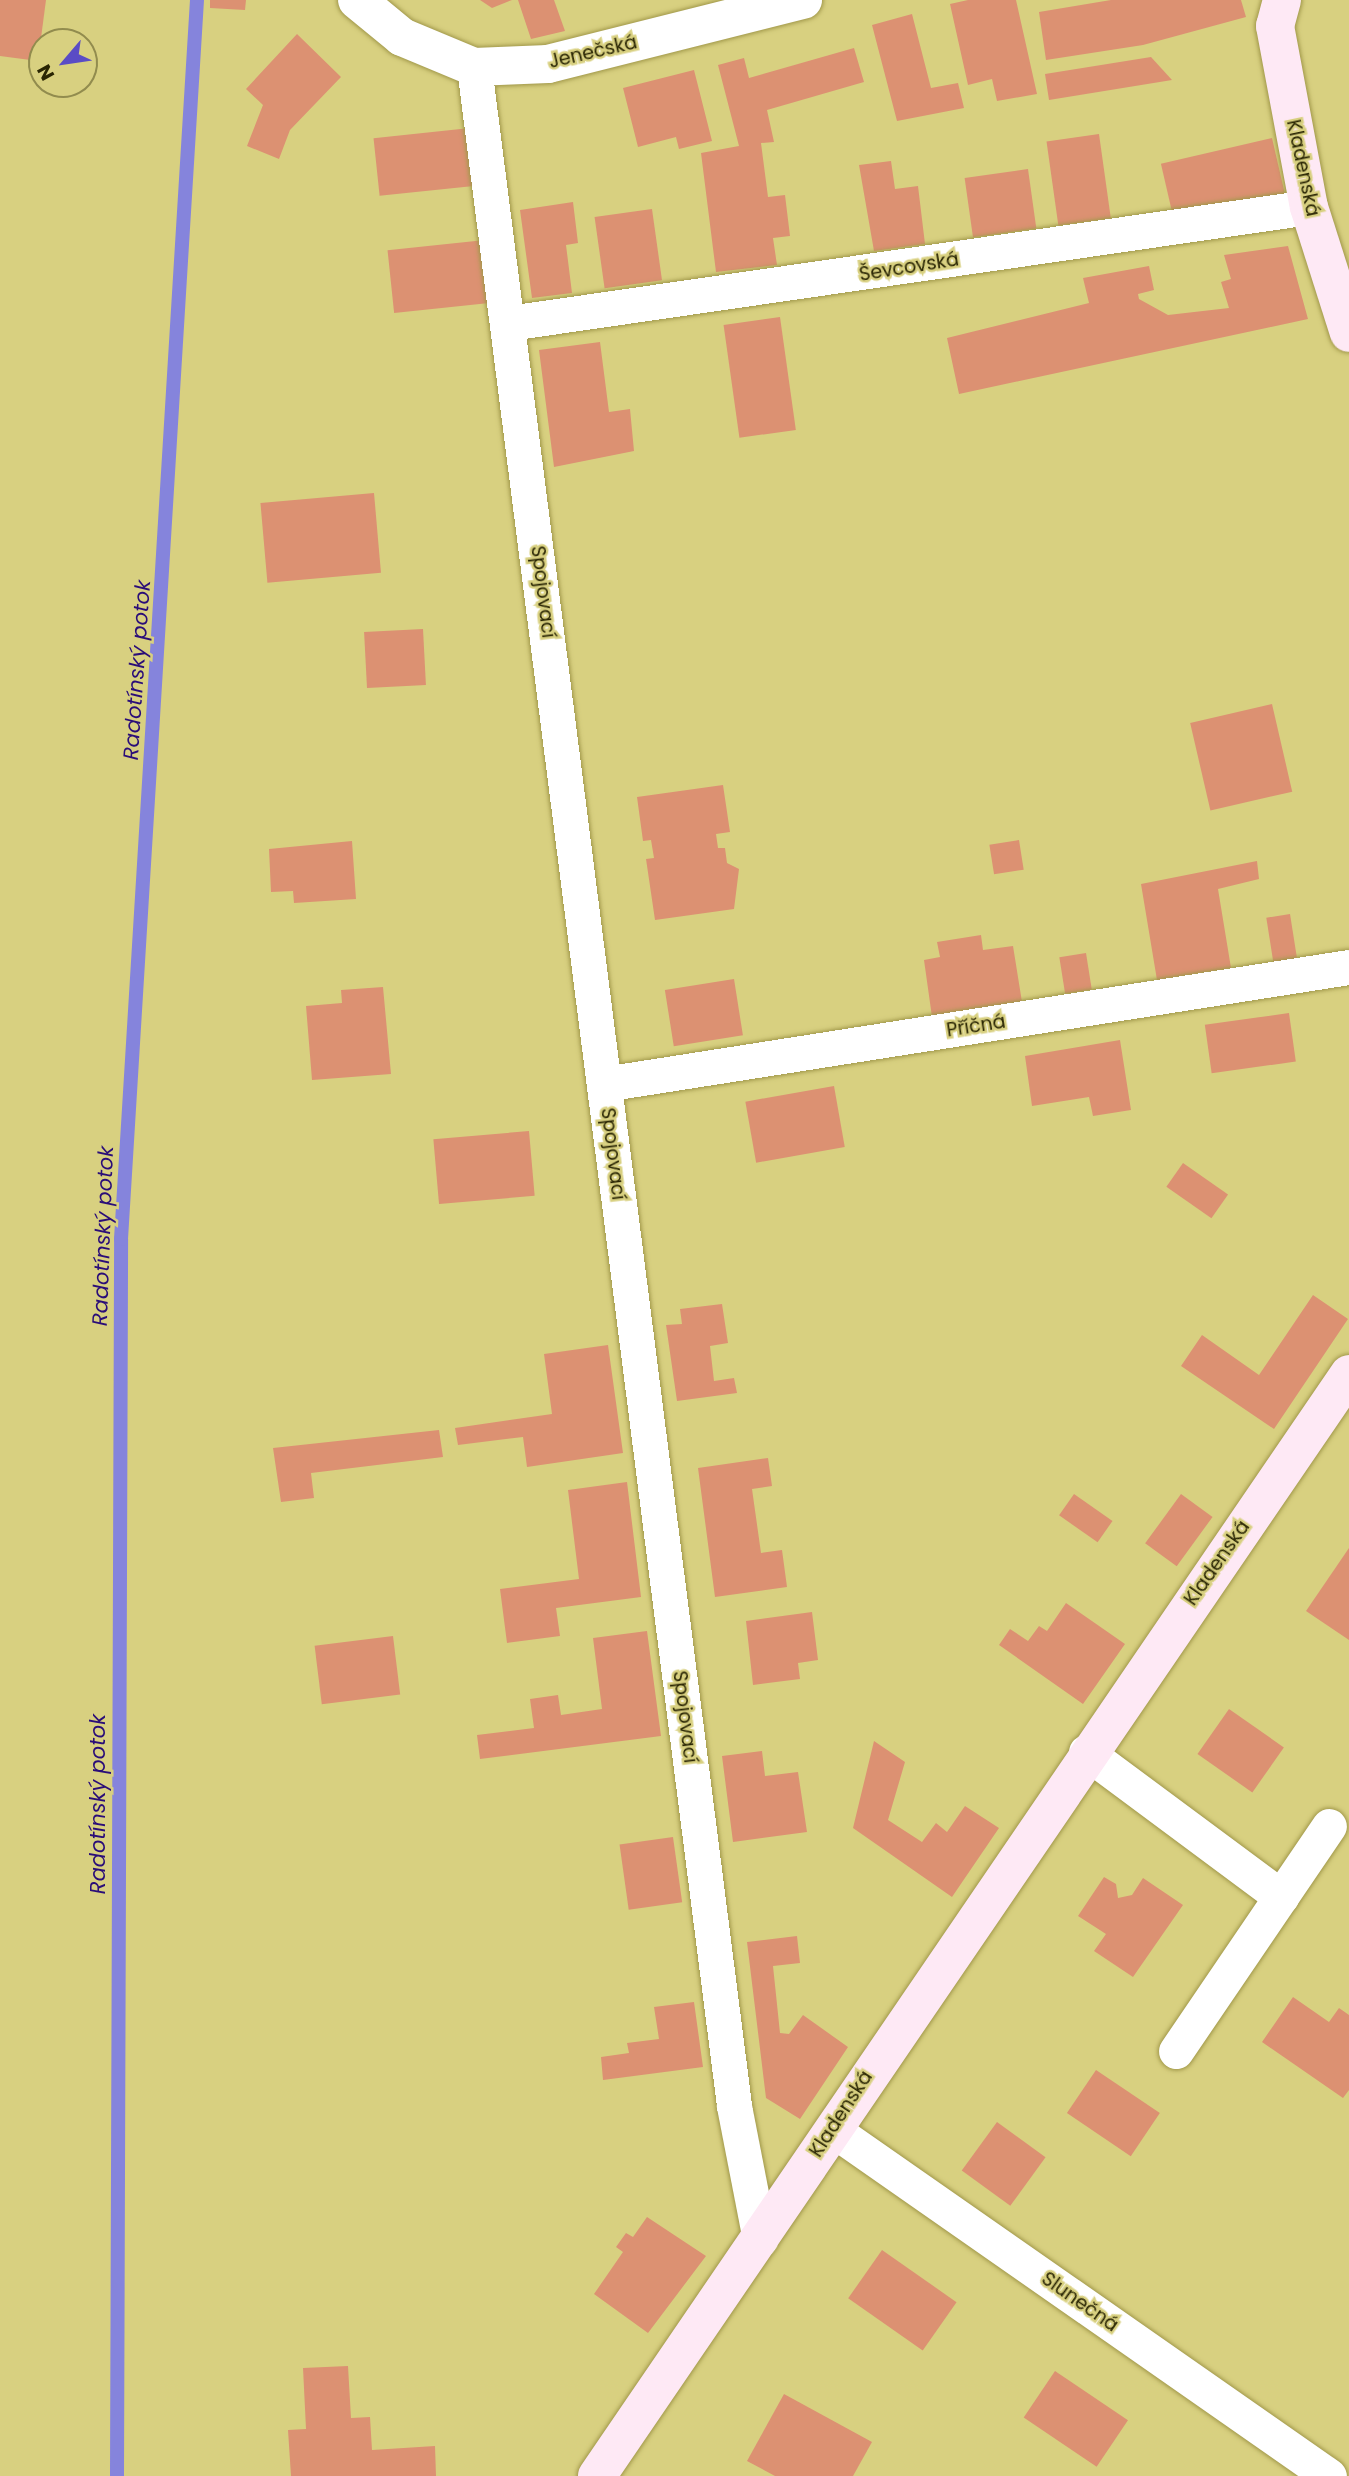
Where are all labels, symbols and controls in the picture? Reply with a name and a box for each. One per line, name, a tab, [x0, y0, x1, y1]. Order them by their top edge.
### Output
north arrow	[28, 28, 98, 98]
street label: Jenečská	[547, 31, 639, 73]
text: N	[31, 60, 61, 85]
street label: Kladenská	[1282, 118, 1324, 218]
street label: Ševcovská	[858, 248, 960, 286]
street label: Spojovací	[526, 545, 560, 639]
water label: Radotínský potok	[118, 579, 156, 761]
street label: Příčná	[945, 1010, 1007, 1042]
street label: Spojovací	[596, 1107, 630, 1201]
water label: Radotínský potok	[87, 1145, 119, 1327]
street label: Kladenská	[1179, 1516, 1255, 1610]
street label: Spojovací	[668, 1670, 702, 1764]
water label: Radotínský potok	[85, 1714, 111, 1894]
street label: Kladenská	[805, 2067, 877, 2161]
street label: Slunečná	[1037, 2267, 1123, 2337]

